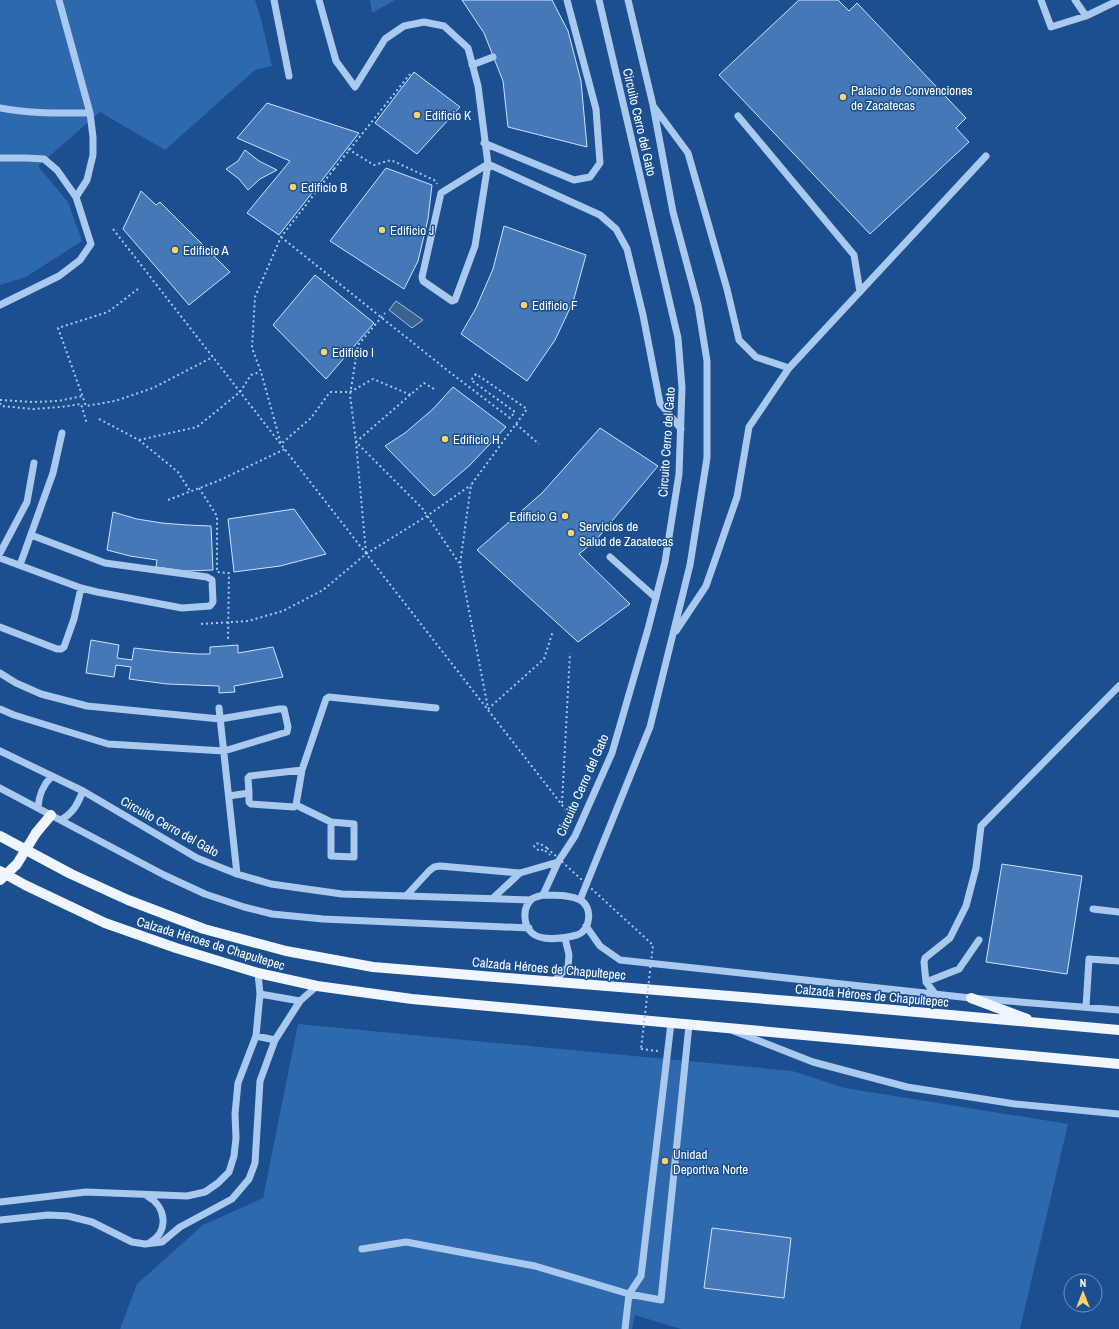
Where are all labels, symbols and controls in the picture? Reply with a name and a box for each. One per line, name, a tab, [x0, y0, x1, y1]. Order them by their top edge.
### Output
street label: Circuito Cerro del Gato	[619, 67, 660, 178]
place label: Palacio de Convenciones de Zacatecas	[851, 82, 973, 114]
marker: Palacio de Convenciones de Zacatecas	[838, 92, 848, 102]
place label: Edificio K	[425, 107, 471, 124]
marker: Edificio K	[412, 110, 422, 120]
place label: Edificio B	[301, 179, 347, 196]
marker: Edificio B	[288, 182, 298, 192]
place label: Edificio J	[390, 222, 434, 239]
marker: Edificio J	[377, 225, 387, 235]
place label: Edificio A	[183, 242, 230, 259]
marker: Edificio A	[170, 245, 180, 255]
place label: Edificio F	[532, 297, 578, 314]
marker: Edificio F	[519, 300, 529, 310]
place label: Edificio I	[332, 344, 374, 361]
marker: Edificio I	[319, 347, 329, 357]
street label: Circuito Cerro del Gato	[654, 386, 679, 498]
place label: Edificio H	[453, 431, 500, 448]
marker: Edificio H	[440, 434, 450, 444]
place label: Edificio G	[510, 508, 557, 525]
marker: Edificio G	[560, 511, 570, 521]
place label: Servicios de Salud de Zacatecas	[579, 518, 673, 550]
marker: Servicios de Salud de Zacatecas	[566, 528, 576, 538]
street label: Circuito Cerro del Gato	[552, 731, 613, 839]
street label: Circuito Cerro del Gato	[117, 792, 222, 861]
street label: Calzada Héroes de Chapultepec	[135, 913, 287, 974]
street label: Calzada Héroes de Chapultepec	[471, 953, 626, 984]
street label: Calzada Héroes de Chapultepec	[794, 980, 949, 1011]
place label: Unidad Deportiva Norte	[673, 1146, 748, 1178]
marker: Unidad Deportiva Norte	[660, 1156, 670, 1166]
north arrow	[1063, 1273, 1103, 1313]
text: N	[1080, 1276, 1086, 1290]

